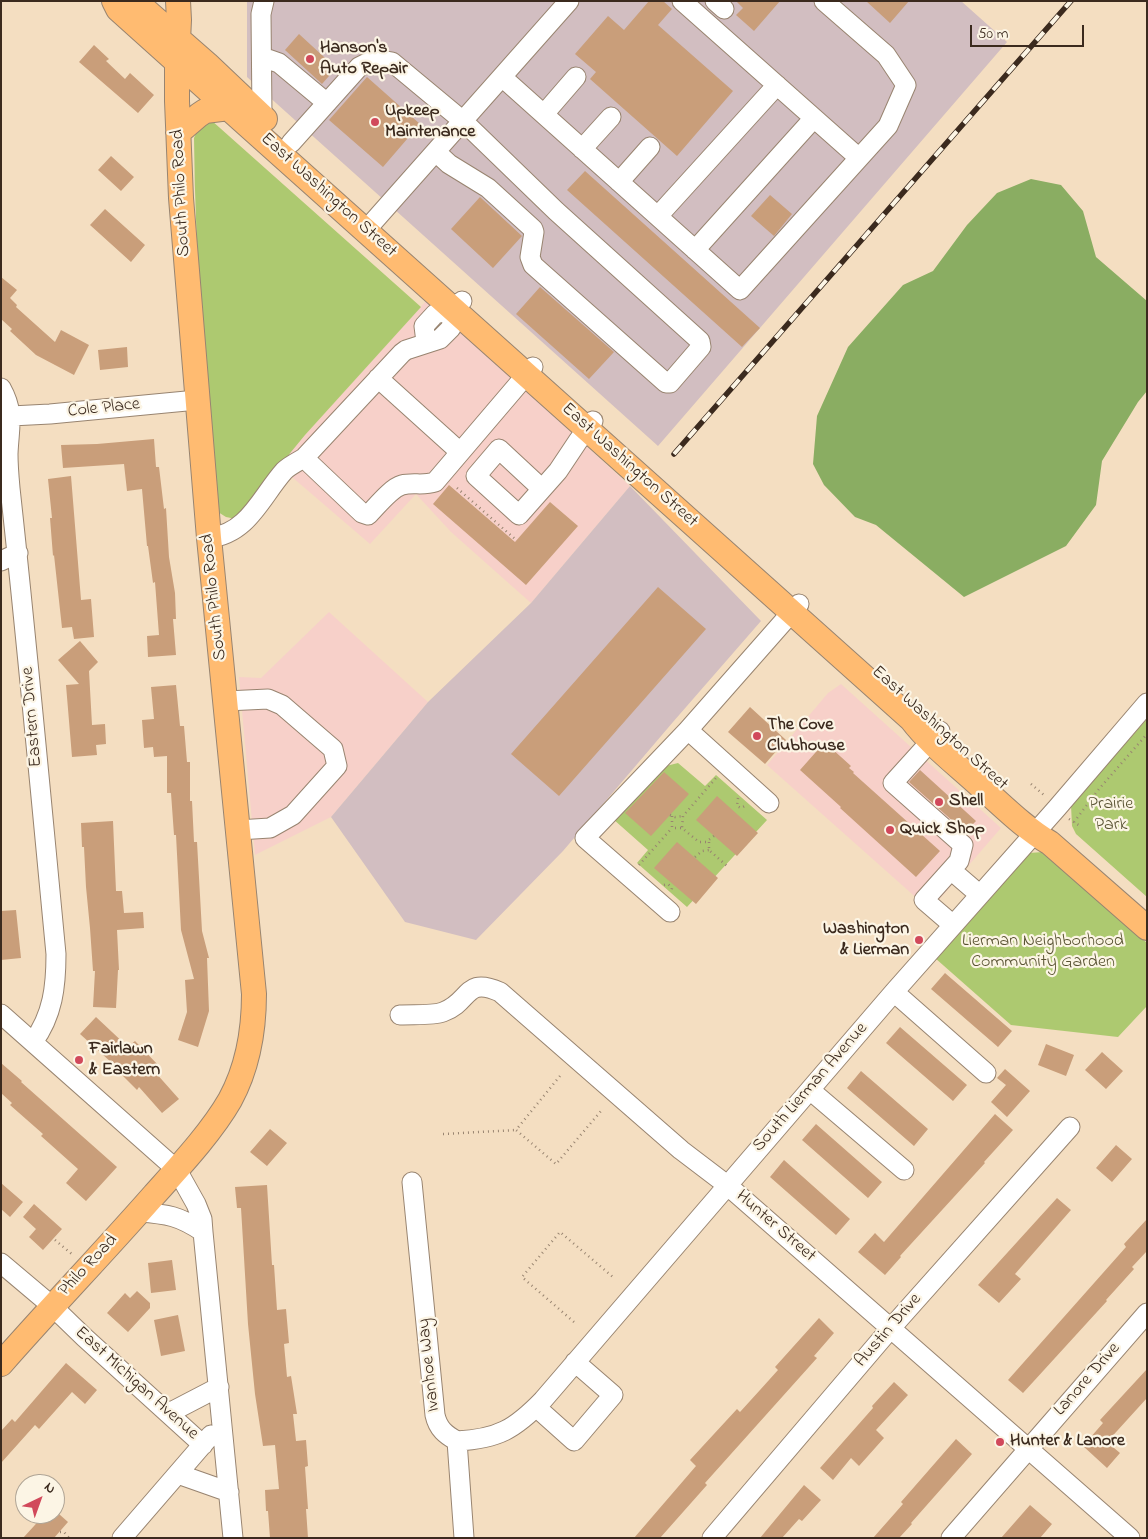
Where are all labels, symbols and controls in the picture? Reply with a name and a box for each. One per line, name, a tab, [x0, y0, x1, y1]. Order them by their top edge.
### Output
scale bar	[973, 15, 1087, 47]
text: 50 m	[978, 23, 1008, 45]
place label: Hanson's Auto Repair	[320, 38, 408, 80]
marker: Hanson's Auto Repair	[304, 53, 316, 65]
place label: Upkeep Maintenance	[385, 101, 475, 144]
marker: Upkeep Maintenance	[369, 116, 381, 128]
street label: South Philo Road	[168, 129, 196, 257]
street label: East Washington Street	[255, 129, 401, 263]
street label: Cole Place	[67, 394, 141, 424]
street label: East Washington Street	[556, 399, 702, 533]
street label: South Philo Road	[198, 533, 232, 661]
street label: East Washington Street	[866, 662, 1012, 796]
street label: Eastern Drive	[18, 666, 48, 768]
place label: The Cove Clubhouse	[767, 715, 844, 758]
marker: The Cove Clubhouse	[751, 730, 763, 742]
place label: Shell	[949, 791, 983, 813]
park label: Prairie Park	[1089, 794, 1133, 836]
marker: Shell	[933, 796, 945, 808]
place label: Quick Shop	[900, 819, 985, 841]
marker: Quick Shop	[884, 824, 896, 836]
place label: Washington & Lierman	[823, 919, 909, 962]
park label: Lierman Neighborhood Community Garden	[962, 931, 1124, 974]
marker: Washington & Lierman	[913, 934, 925, 946]
street label: South Lierman Avenue	[749, 1019, 873, 1157]
place label: Fairlawn & Eastern	[89, 1039, 160, 1082]
marker: Fairlawn & Eastern	[73, 1054, 85, 1066]
street label: Hunter Street	[731, 1186, 819, 1268]
street label: Philo Road	[55, 1230, 123, 1302]
street label: Austin Drive	[851, 1290, 927, 1372]
street label: Ivanhoe Way	[414, 1317, 446, 1413]
street label: East Michigan Avenue	[70, 1323, 202, 1445]
street label: Lanore Drive	[1050, 1339, 1126, 1421]
place label: Hunter & Lanore	[1010, 1431, 1125, 1453]
marker: Hunter & Lanore	[994, 1436, 1006, 1448]
north arrow	[15, 1474, 65, 1524]
text: N	[39, 1477, 60, 1499]

